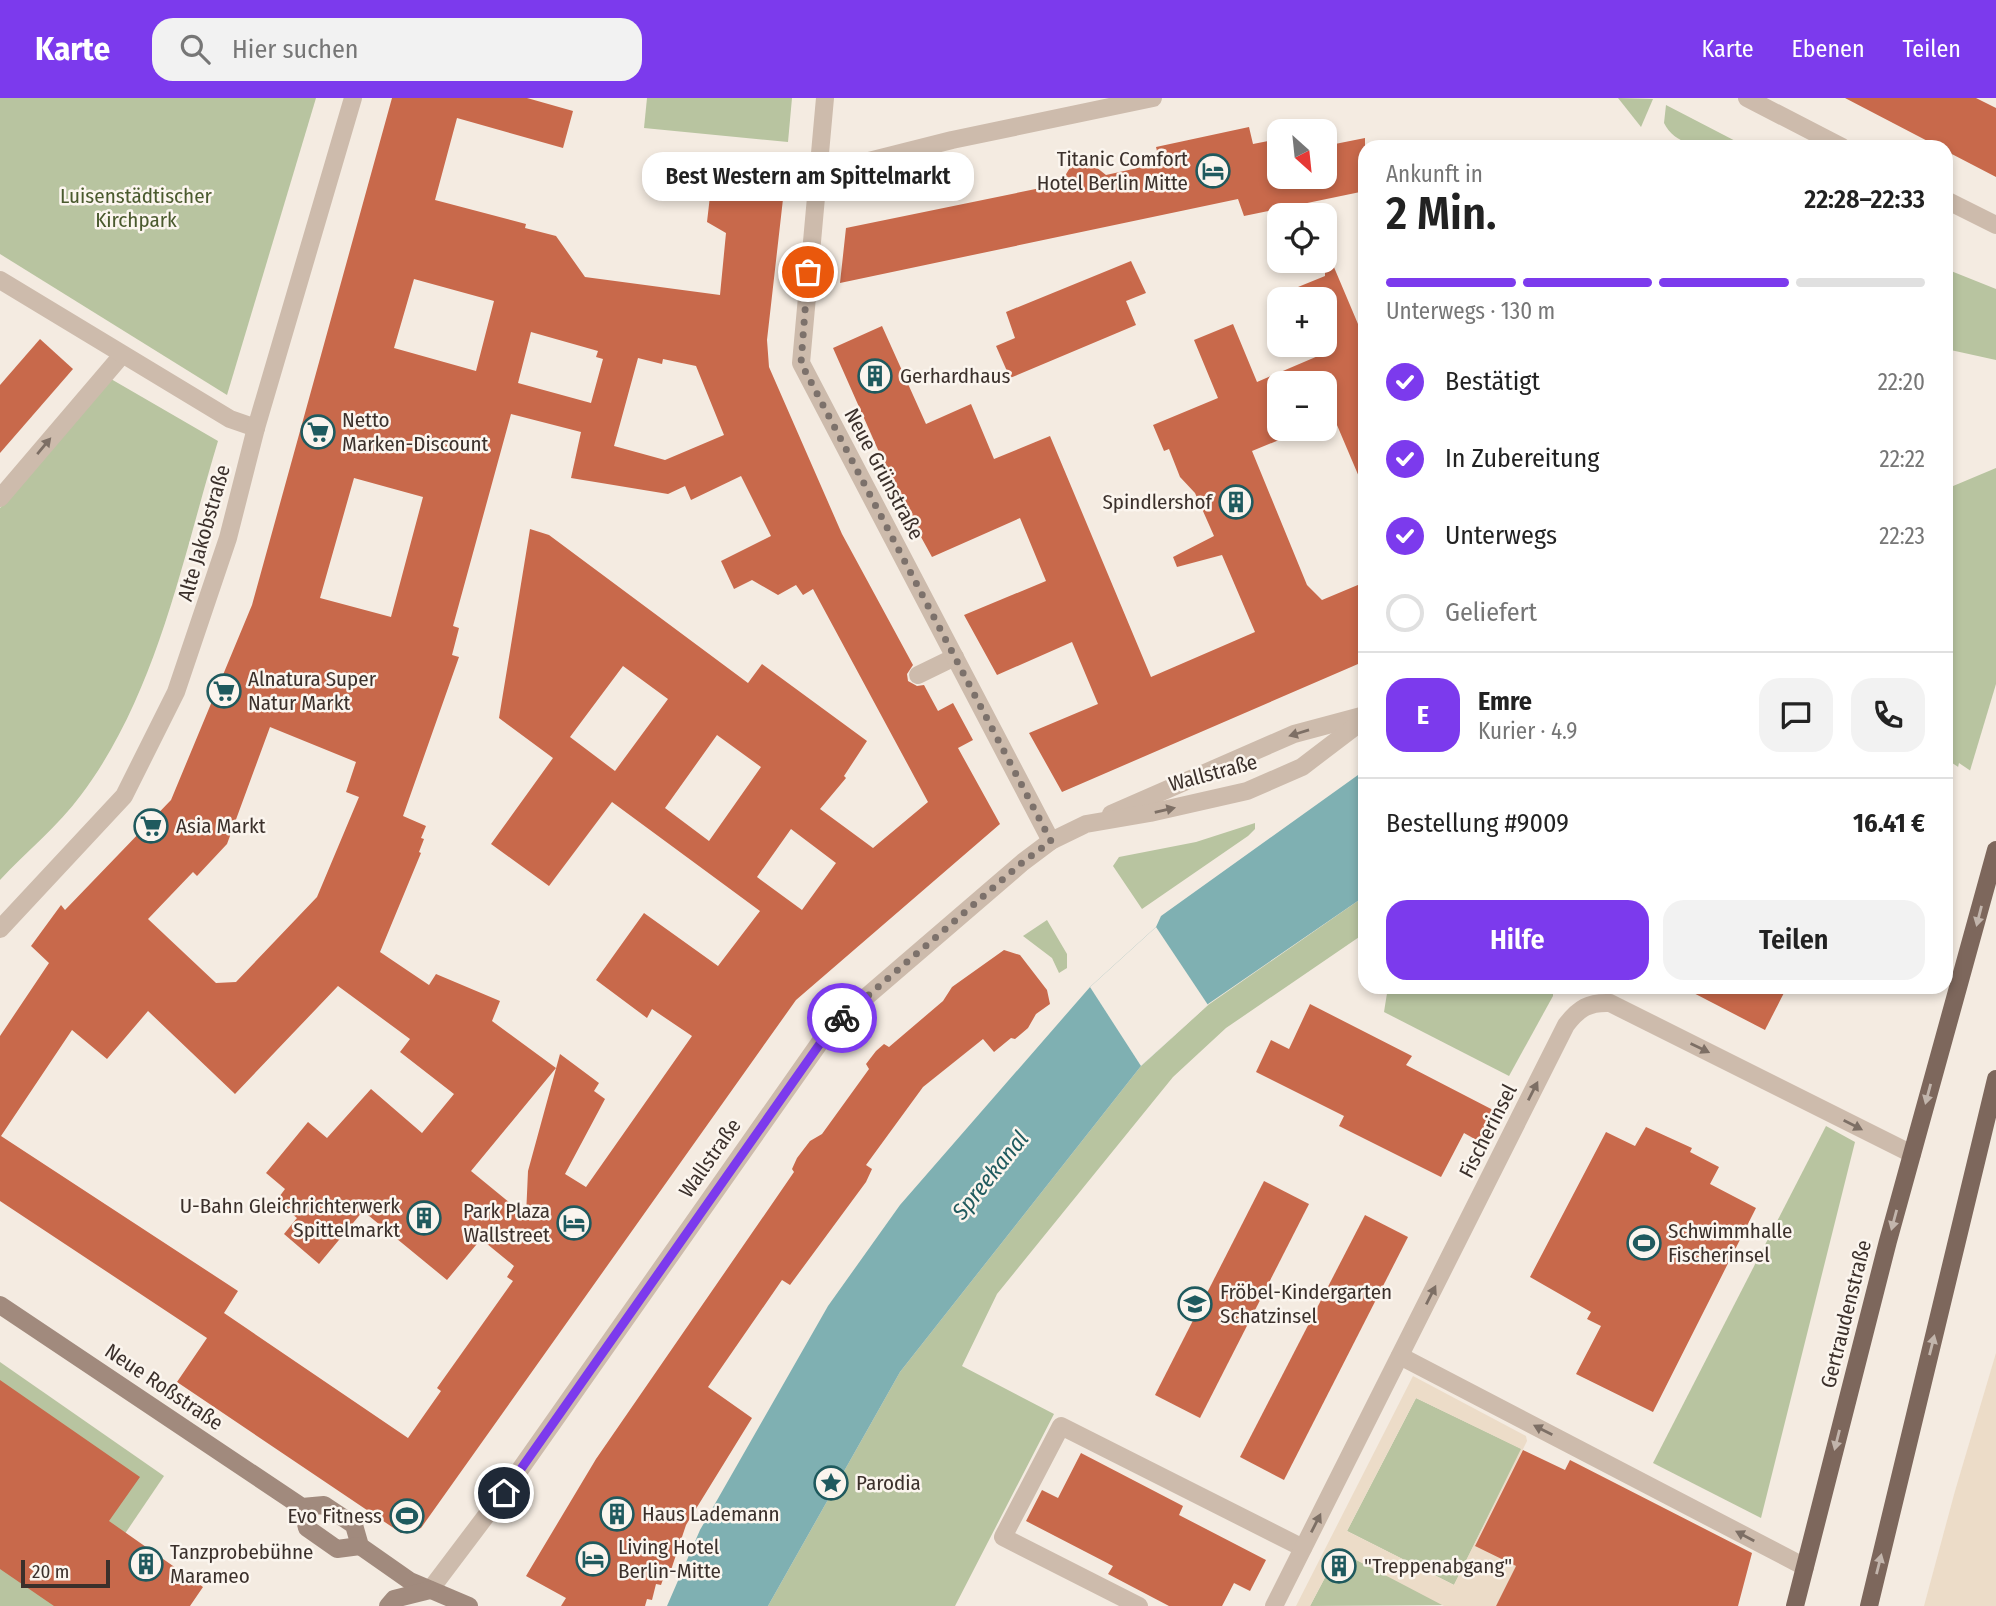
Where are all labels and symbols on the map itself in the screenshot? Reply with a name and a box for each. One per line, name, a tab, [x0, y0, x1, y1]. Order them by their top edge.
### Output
north arrow	[1267, 119, 1337, 189]
place label: Titanic Comfort Hotel Berlin Mitte	[1037, 146, 1188, 196]
hotel icon: Titanic Comfort Hotel Berlin Mitte	[1194, 152, 1232, 190]
callout: Best Western am Spittelmarkt	[642, 153, 974, 202]
park label: Luisenstädtischer Kirchpark	[60, 183, 213, 233]
pin	[778, 242, 838, 302]
building icon: Gerhardhaus	[856, 357, 894, 395]
place label: Gerhardhaus	[900, 363, 1010, 389]
street label: Neue Grünstraße	[838, 404, 930, 544]
place label: Netto Marken-Discount	[342, 407, 488, 457]
supermarket icon: Netto Marken-Discount	[299, 413, 337, 451]
one-way arrow	[36, 437, 52, 455]
street label: Alte Jakobstraße	[172, 462, 236, 604]
building icon: Spindlershof	[1217, 483, 1255, 521]
place label: Spindlershof	[1102, 489, 1214, 515]
place label: Alnatura Super Natur Markt	[248, 666, 377, 716]
supermarket icon: Alnatura Super Natur Markt	[205, 672, 243, 710]
one-way arrow	[1288, 728, 1309, 738]
street label: Wallstraße	[1166, 749, 1260, 797]
one-way arrow	[1154, 804, 1176, 815]
supermarket icon: Asia Markt	[132, 807, 170, 845]
place label: Asia Markt	[176, 813, 266, 839]
one-way arrow	[1973, 905, 1984, 927]
courier	[807, 983, 877, 1053]
one-way arrow	[1690, 1042, 1710, 1053]
street label: Fischerinsel	[1453, 1079, 1523, 1182]
one-way arrow	[1528, 1081, 1539, 1101]
one-way arrow	[1922, 1083, 1933, 1105]
street label: Wallstraße	[673, 1113, 747, 1203]
one-way arrow	[1843, 1119, 1863, 1130]
water label: Spreekanal	[945, 1125, 1034, 1226]
place label: U-Bahn Gleichrichterwerk Spittelmarkt	[180, 1193, 400, 1243]
place label: Park Plaza Wallstreet	[463, 1198, 550, 1248]
building icon: U-Bahn Gleichrichterwerk Spittelmarkt	[405, 1199, 443, 1237]
hotel icon: Park Plaza Wallstreet	[555, 1204, 593, 1242]
one-way arrow	[1888, 1209, 1899, 1231]
place label: Schwimmhalle Fischerinsel	[1668, 1218, 1792, 1268]
sports icon: Schwimmhalle Fischerinsel	[1625, 1224, 1663, 1262]
street label: Gertraudenstraße	[1815, 1237, 1877, 1391]
place label: Fröbel-Kindergarten Schatzinsel	[1220, 1279, 1392, 1329]
one-way arrow	[1424, 1284, 1436, 1304]
school or university icon: Fröbel-Kindergarten Schatzinsel	[1176, 1285, 1214, 1323]
one-way arrow	[1926, 1334, 1937, 1356]
street label: Neue Roßstraße	[100, 1338, 228, 1436]
one-way arrow	[1533, 1425, 1553, 1436]
one-way arrow	[1832, 1430, 1842, 1451]
pin	[474, 1463, 534, 1523]
place icon: Parodia	[812, 1464, 850, 1502]
place label: Parodia	[856, 1470, 921, 1496]
building icon: Haus Lademann	[598, 1495, 636, 1533]
sports icon: Evo Fitness	[388, 1497, 426, 1535]
place label: Haus Lademann	[642, 1501, 780, 1527]
place label: Evo Fitness	[287, 1503, 382, 1529]
one-way arrow	[1310, 1513, 1321, 1533]
one-way arrow	[1734, 1530, 1754, 1542]
place label: Living Hotel Berlin-Mitte	[618, 1534, 721, 1584]
place label: Tanzprobebühne Marameo	[170, 1539, 314, 1589]
hotel icon: Living Hotel Berlin-Mitte	[574, 1540, 612, 1578]
building icon: Tanzprobebühne Marameo	[127, 1545, 165, 1583]
building icon: "Treppenabgang"	[1320, 1547, 1358, 1585]
place label: "Treppenabgang"	[1364, 1553, 1512, 1579]
one-way arrow	[1874, 1553, 1885, 1575]
scale bar	[21, 1557, 110, 1589]

